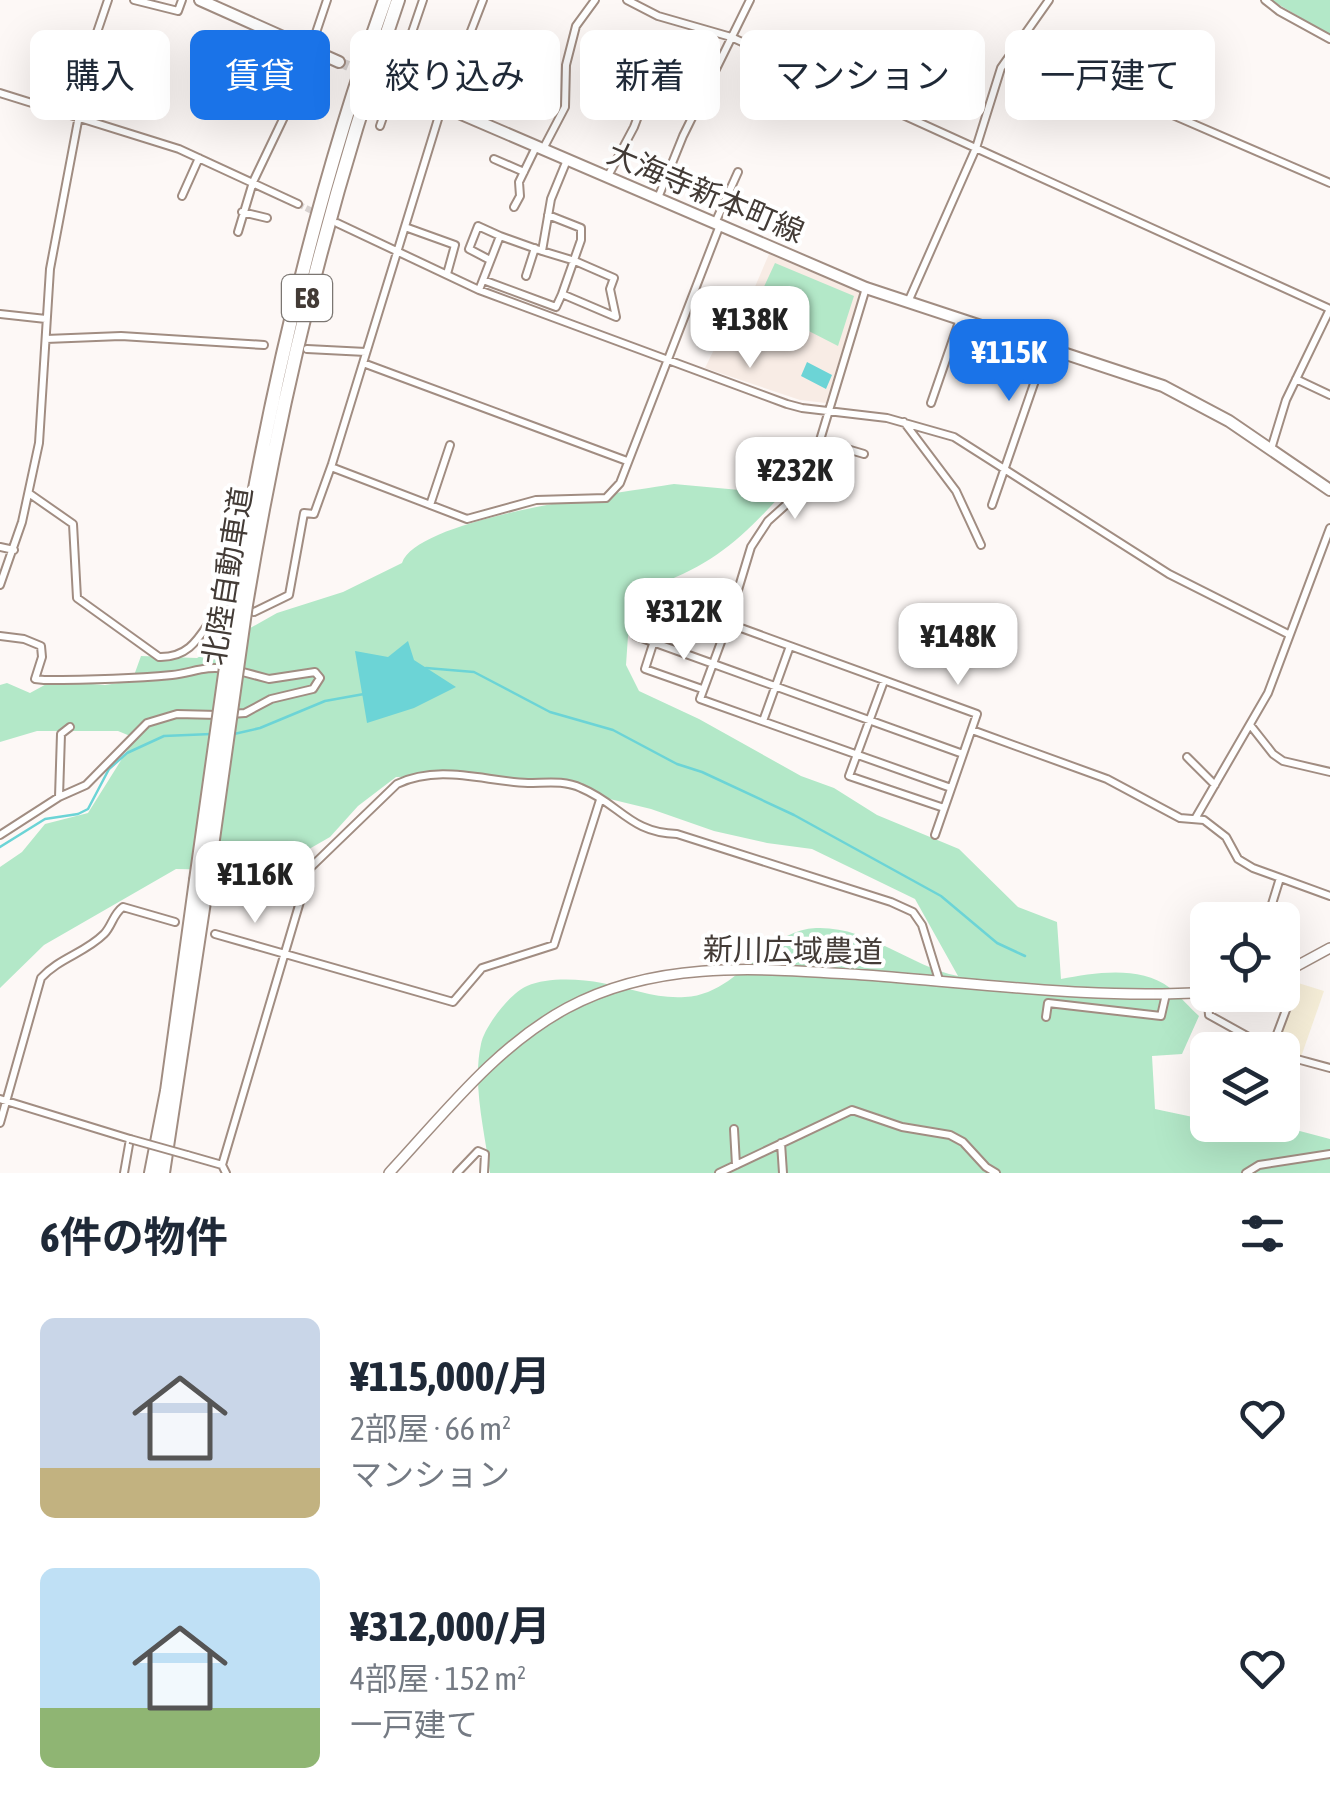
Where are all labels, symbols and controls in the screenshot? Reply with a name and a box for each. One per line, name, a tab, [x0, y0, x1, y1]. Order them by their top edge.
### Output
chip: 購入	[30, 30, 170, 120]
chip: 賃貸	[190, 30, 330, 120]
chip: 絞り込み	[350, 30, 560, 120]
chip: 新着	[580, 30, 720, 120]
chip: マンション	[740, 30, 985, 120]
chip: 一戸建て	[1005, 30, 1215, 120]
street label: 大海寺新本町線	[603, 135, 809, 249]
road number: E8	[282, 275, 332, 321]
pin: ¥138K	[680, 286, 820, 371]
text: ¥138K	[712, 300, 788, 337]
pin: ¥115K	[939, 319, 1079, 404]
text: ¥115K	[971, 333, 1047, 370]
pin: ¥232K	[725, 437, 865, 522]
text: ¥232K	[757, 451, 833, 488]
street label: 北陸自動車道	[196, 484, 258, 668]
pin: ¥312K	[614, 578, 754, 663]
text: ¥312K	[646, 592, 722, 629]
pin: ¥148K	[888, 603, 1028, 688]
text: ¥148K	[920, 617, 996, 654]
pin: ¥116K	[185, 841, 325, 926]
text: ¥116K	[217, 855, 293, 892]
map controls	[1190, 902, 1300, 1142]
button: locate	[1190, 902, 1300, 1012]
street label: 新川広域農道	[703, 931, 883, 969]
button: layers	[1190, 1032, 1300, 1142]
icon: filters	[1235, 1206, 1290, 1261]
text: 6件の物件	[40, 1213, 228, 1261]
text: ¥115,000/月	[350, 1352, 551, 1400]
icon: home	[120, 1358, 240, 1478]
icon: heart	[1235, 1391, 1290, 1446]
text: 2部屋 · 66 m²	[350, 1410, 511, 1447]
text: マンション	[350, 1456, 510, 1493]
text: ¥312,000/月	[350, 1602, 551, 1650]
icon: home	[120, 1608, 240, 1728]
icon: heart	[1235, 1641, 1290, 1696]
text: 4部屋 · 152 m²	[350, 1660, 526, 1697]
text: 一戸建て	[350, 1706, 478, 1743]

